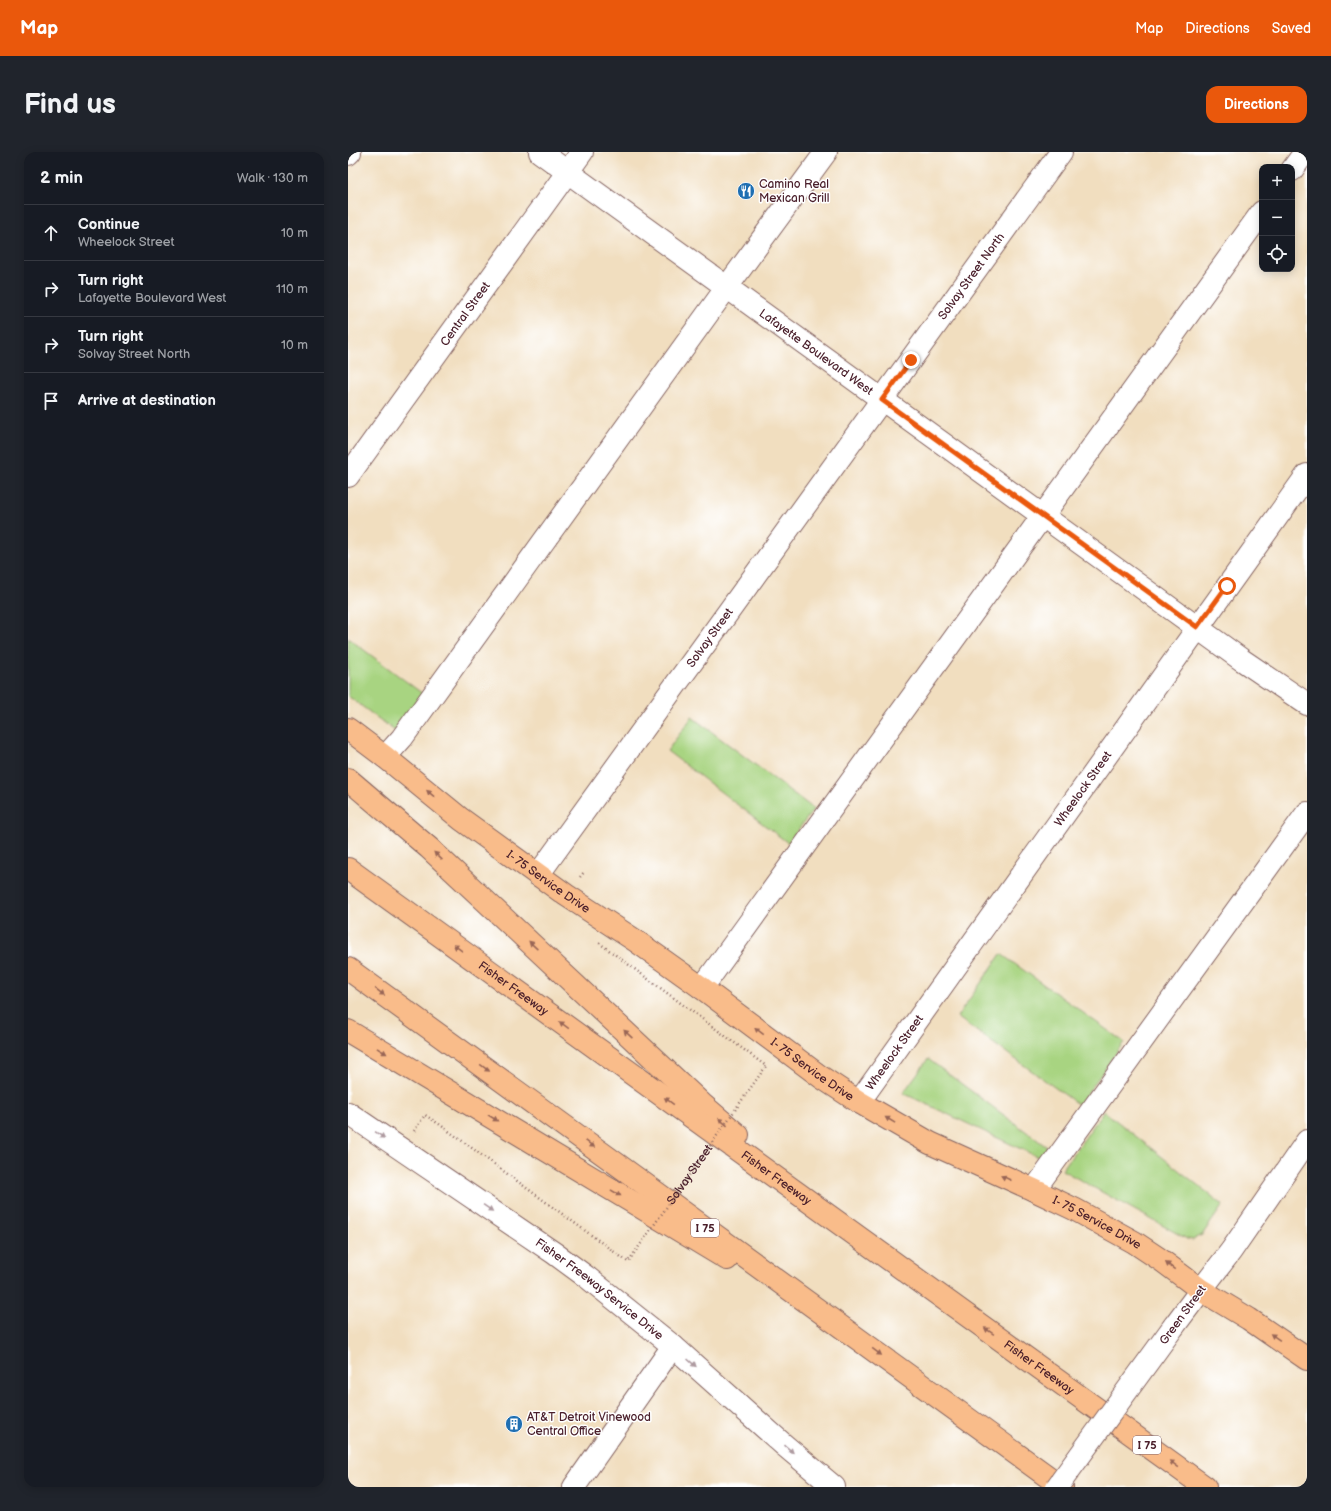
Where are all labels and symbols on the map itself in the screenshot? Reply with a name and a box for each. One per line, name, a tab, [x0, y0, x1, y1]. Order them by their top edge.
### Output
place label: Camino Real Mexican Grill	[759, 177, 829, 206]
restaurant icon: Camino Real Mexican Grill	[736, 181, 756, 201]
street label: Solvay Street North	[935, 230, 1008, 323]
street label: Central Street	[437, 279, 494, 349]
street label: Lafayette Boulevard West	[756, 306, 876, 398]
route end	[902, 351, 920, 369]
route start	[1218, 577, 1236, 595]
street label: Solvay Street	[683, 605, 736, 670]
street label: Wheelock Street	[1051, 748, 1115, 829]
one-way arrow	[425, 790, 436, 799]
street label: I- 75 Service Drive	[504, 847, 593, 916]
one-way arrow	[433, 851, 443, 861]
one-way arrow	[528, 940, 538, 950]
one-way arrow	[453, 944, 464, 953]
street label: Fisher Freeway	[475, 958, 552, 1019]
one-way arrow	[374, 988, 385, 996]
street label: Wheelock Street	[862, 1012, 927, 1093]
one-way arrow	[558, 1021, 569, 1029]
one-way arrow	[754, 1027, 765, 1036]
one-way arrow	[623, 1029, 633, 1039]
street label: I- 75 Service Drive	[768, 1035, 857, 1104]
one-way arrow	[376, 1047, 388, 1054]
one-way arrow	[480, 1064, 490, 1072]
one-way arrow	[664, 1097, 674, 1105]
one-way arrow	[488, 1114, 498, 1122]
one-way arrow	[884, 1117, 896, 1124]
one-way arrow	[718, 1118, 729, 1127]
one-way arrow	[375, 1131, 386, 1139]
one-way arrow	[585, 1140, 595, 1148]
street label: Solvay Street	[663, 1141, 716, 1207]
street label: Fisher Freeway	[738, 1147, 815, 1209]
one-way arrow	[1000, 1174, 1012, 1180]
one-way arrow	[610, 1189, 622, 1196]
street label: I- 75 Service Drive	[1050, 1192, 1144, 1252]
one-way arrow	[483, 1204, 493, 1212]
road number: I 75	[691, 1219, 719, 1237]
street label: Fisher Freeway Service Drive	[533, 1235, 666, 1343]
one-way arrow	[1164, 1262, 1175, 1270]
street label: Green Street	[1156, 1282, 1210, 1348]
one-way arrow	[984, 1327, 995, 1335]
one-way arrow	[1270, 1333, 1280, 1341]
street label: Fisher Freeway	[1001, 1337, 1078, 1398]
one-way arrow	[871, 1348, 882, 1356]
one-way arrow	[687, 1358, 696, 1367]
place label: AT&T Detroit Vinewood Central Office	[527, 1410, 651, 1439]
building icon: AT&T Detroit Vinewood Central Office	[504, 1414, 524, 1434]
road number: I 75	[1133, 1436, 1161, 1454]
one-way arrow	[783, 1445, 794, 1454]
one-way arrow	[1168, 1460, 1179, 1468]

